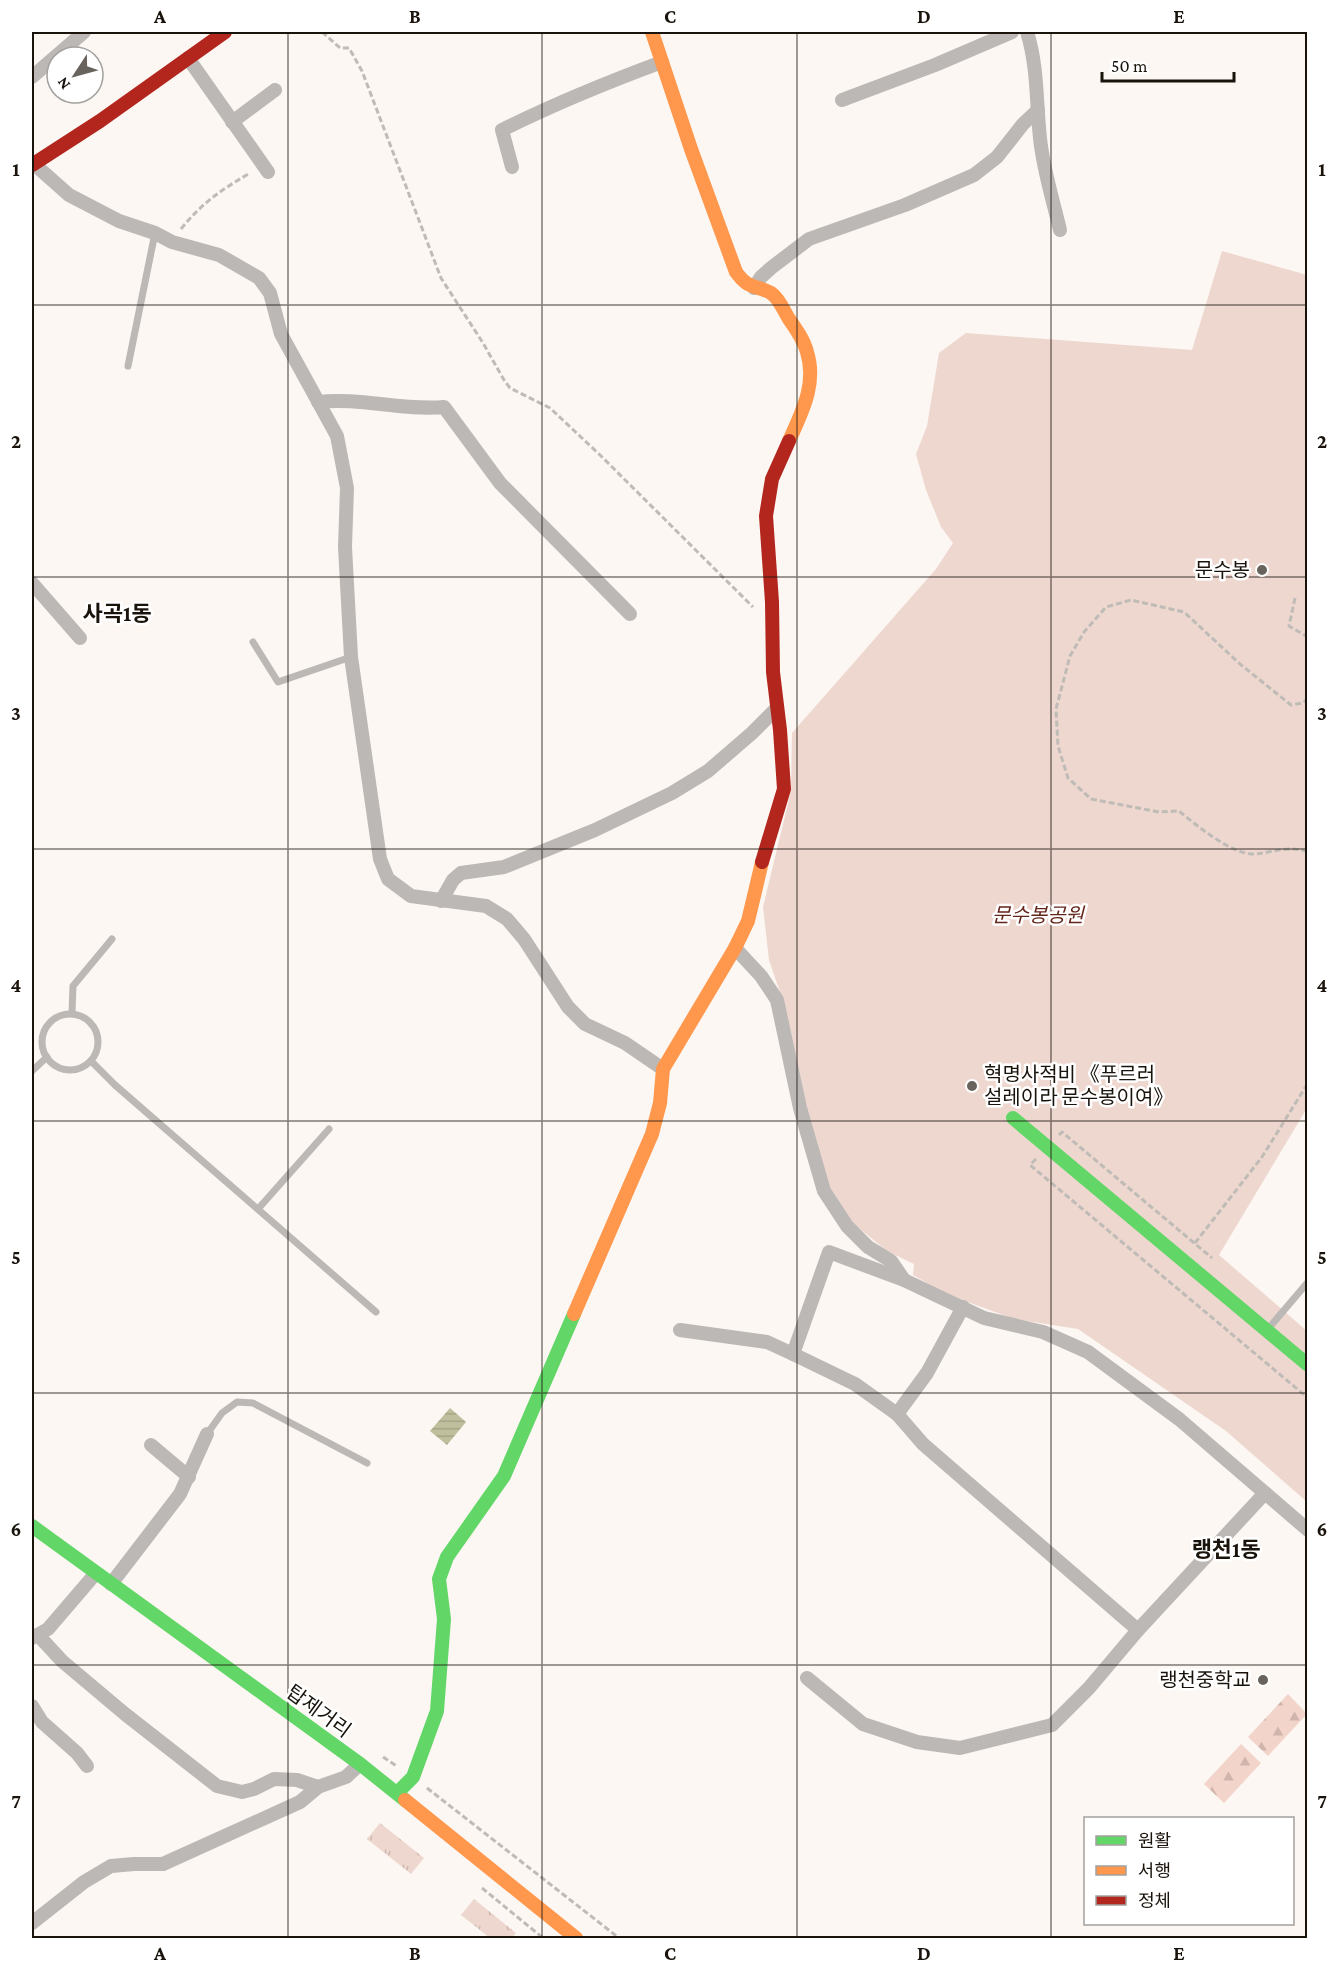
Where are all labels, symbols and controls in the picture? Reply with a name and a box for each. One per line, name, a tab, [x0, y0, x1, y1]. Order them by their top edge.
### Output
text: A	[153, 5, 167, 27]
text: B	[409, 5, 421, 27]
text: C	[664, 5, 676, 27]
text: D	[917, 5, 931, 27]
text: E	[1173, 5, 1185, 27]
north arrow	[45, 45, 105, 105]
scale bar	[1102, 45, 1234, 83]
text: 50 m	[1111, 56, 1148, 76]
text: N	[53, 74, 73, 93]
text: 1	[12, 158, 20, 180]
text: 1	[1318, 158, 1326, 180]
text: 2	[11, 430, 21, 452]
text: 2	[1317, 430, 1327, 452]
place label: 문수봉	[1195, 559, 1250, 581]
marker: 문수봉	[1255, 563, 1269, 577]
district label: 사곡1동	[83, 601, 151, 626]
text: 3	[11, 702, 21, 724]
text: 3	[1317, 702, 1327, 724]
park label: 문수봉공원	[992, 904, 1086, 926]
text: 4	[11, 974, 22, 996]
text: 4	[1317, 974, 1328, 996]
place label: 혁명사적비 《푸르러 설레이라 문수봉이여》	[984, 1063, 1173, 1108]
marker: 혁명사적비 《푸르러 설레이라 문수봉이여》	[965, 1079, 979, 1093]
text: 5	[11, 1246, 21, 1268]
text: 5	[1317, 1246, 1327, 1268]
text: 6	[11, 1518, 21, 1540]
text: 6	[1317, 1518, 1327, 1540]
district label: 랭천1동	[1192, 1537, 1260, 1562]
place label: 랭천중학교	[1159, 1669, 1251, 1691]
marker: 랭천중학교	[1256, 1673, 1270, 1687]
street label: 탑제거리	[283, 1680, 355, 1742]
text: 7	[11, 1790, 21, 1812]
text: 7	[1317, 1790, 1327, 1812]
legend	[1084, 1817, 1294, 1925]
text: 원활	[1138, 1831, 1171, 1851]
text: 서행	[1138, 1861, 1171, 1881]
text: 정체	[1138, 1891, 1171, 1911]
text: A	[153, 1942, 167, 1964]
text: B	[409, 1942, 421, 1964]
text: C	[664, 1942, 676, 1964]
text: D	[917, 1942, 931, 1964]
text: E	[1173, 1942, 1185, 1964]

